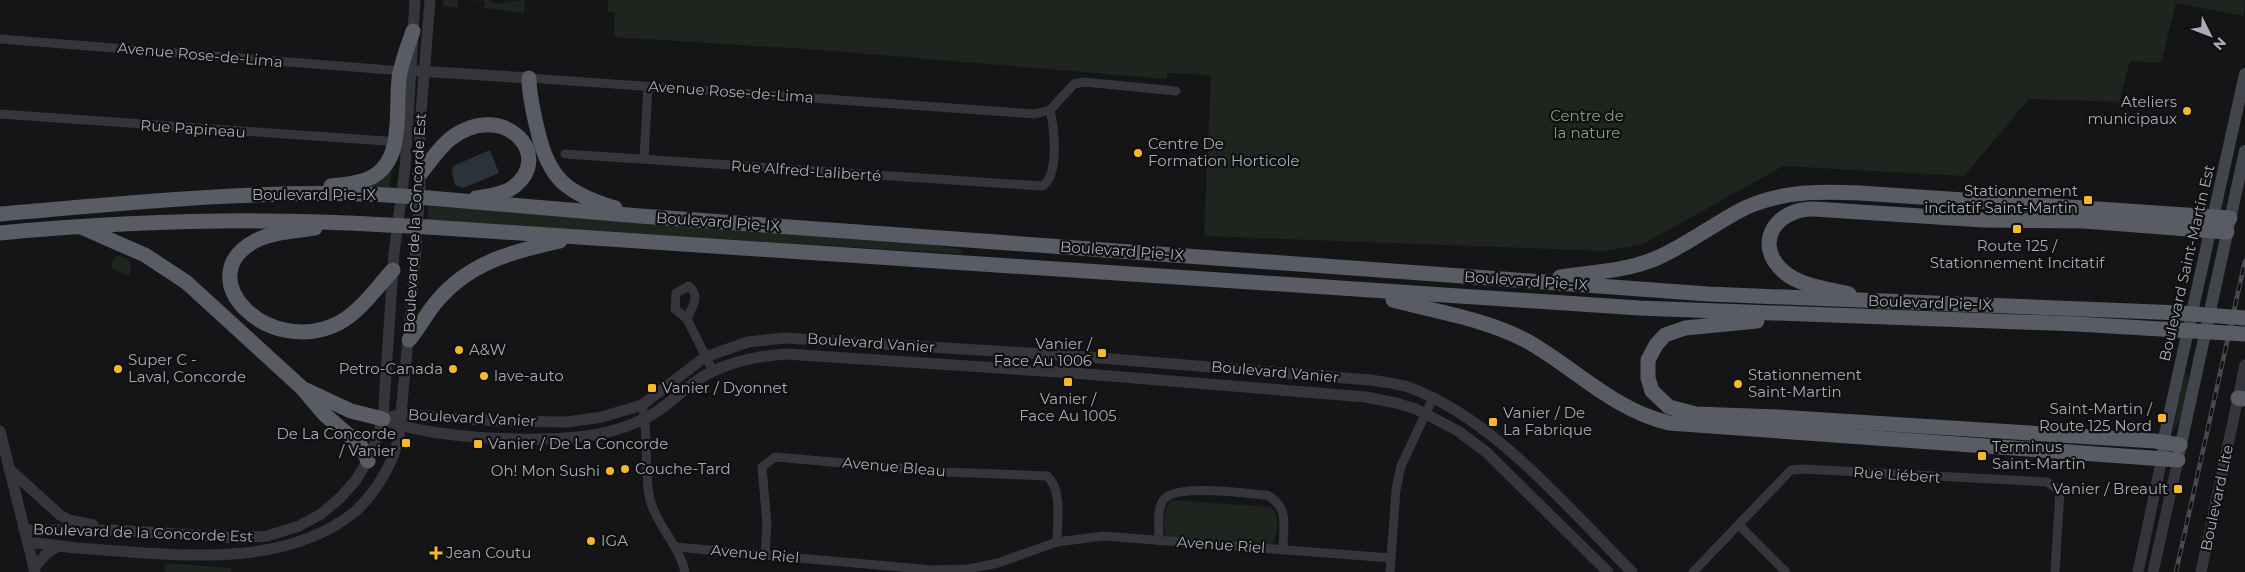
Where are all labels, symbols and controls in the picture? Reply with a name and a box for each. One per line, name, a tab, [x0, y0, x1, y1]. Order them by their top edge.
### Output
north arrow	[2185, 10, 2235, 60]
text: N	[2209, 33, 2230, 54]
street label: Avenue Rose-de-Lima	[117, 38, 284, 71]
street label: Avenue Rose-de-Lima	[648, 76, 814, 107]
place label: Ateliers municipaux	[2087, 92, 2177, 128]
marker: Ateliers municipaux	[2181, 105, 2193, 117]
park label: Centre de la nature	[1550, 106, 1624, 142]
street label: Boulevard de la Concorde Est	[399, 113, 430, 333]
street label: Rue Papineau	[140, 115, 246, 142]
place label: Centre De Formation Horticole	[1148, 134, 1300, 170]
marker: Centre De Formation Horticole	[1132, 147, 1144, 159]
street label: Rue Alfred-Laliberté	[730, 156, 882, 185]
street label: Boulevard Saint-Martin Est	[2155, 163, 2218, 363]
place label: Stationnement incitatif Saint-Martin	[1924, 181, 2078, 217]
street label: Boulevard Pie-IX	[252, 185, 376, 204]
marker: Stationnement incitatif Saint-Martin	[2082, 194, 2094, 206]
street label: Boulevard Pie-IX	[655, 208, 781, 235]
marker: Route 125 / Stationnement Incitatif	[2011, 223, 2023, 235]
place label: Route 125 / Stationnement Incitatif	[1930, 236, 2105, 272]
street label: Boulevard Pie-IX	[1059, 237, 1185, 264]
street label: Boulevard Pie-IX	[1463, 267, 1589, 294]
street label: Boulevard Pie-IX	[1868, 291, 1993, 314]
street label: Boulevard Vanier	[806, 329, 936, 356]
place label: Vanier / Face Au 1006	[994, 334, 1093, 370]
place label: A&W	[469, 340, 506, 359]
marker: A&W	[453, 344, 465, 356]
marker: Vanier / Face Au 1006	[1096, 347, 1108, 359]
place label: Super C - Laval, Concorde	[128, 350, 246, 386]
street label: Boulevard Vanier	[1210, 356, 1340, 387]
place label: Petro-Canada	[339, 359, 443, 378]
marker: Super C - Laval, Concorde	[112, 363, 124, 375]
marker: Petro-Canada	[447, 363, 459, 375]
place label: Stationnement Saint-Martin	[1748, 365, 1862, 401]
place label: lave-auto	[494, 366, 564, 385]
marker: lave-auto	[478, 370, 490, 382]
marker: Vanier / Face Au 1005	[1062, 376, 1074, 388]
place label: Vanier / Dyonnet	[662, 378, 788, 397]
marker: Stationnement Saint-Martin	[1732, 378, 1744, 390]
marker: Vanier / Dyonnet	[646, 382, 658, 394]
place label: Vanier / Face Au 1005	[1019, 389, 1117, 425]
place label: Saint-Martin / Route 125 Nord	[2039, 399, 2153, 435]
place label: Vanier / De La Fabrique	[1503, 403, 1592, 439]
street label: Boulevard Vanier	[408, 405, 536, 430]
marker: Saint-Martin / Route 125 Nord	[2156, 412, 2168, 424]
marker: Vanier / De La Fabrique	[1487, 416, 1499, 428]
place label: De La Concorde / Vanier	[276, 424, 396, 460]
place label: Vanier / De La Concorde	[488, 434, 668, 453]
marker: De La Concorde / Vanier	[400, 437, 412, 449]
place label: Terminus Saint-Martin	[1992, 437, 2086, 473]
marker: Vanier / De La Concorde	[472, 438, 484, 450]
street label: Boulevard Lite	[2196, 443, 2237, 553]
marker: Terminus Saint-Martin	[1976, 450, 1988, 462]
street label: Avenue Bleau	[842, 453, 947, 480]
place label: Couche-Tard	[635, 459, 731, 478]
place label: Oh! Mon Sushi	[491, 461, 600, 480]
street label: Rue Liébert	[1853, 462, 1941, 487]
marker: Couche-Tard	[619, 463, 631, 475]
marker: Oh! Mon Sushi	[604, 465, 616, 477]
place label: Vanier / Breault	[2052, 479, 2168, 498]
marker: Vanier / Breault	[2172, 483, 2184, 495]
street label: Boulevard de la Concorde Est	[33, 519, 253, 546]
place label: IGA	[601, 531, 628, 550]
street label: Avenue Riel	[1176, 532, 1266, 557]
marker: IGA	[585, 535, 597, 547]
street label: Avenue Riel	[710, 540, 800, 567]
place label: Jean Coutu	[445, 543, 531, 562]
marker: Jean Coutu	[430, 547, 442, 559]

